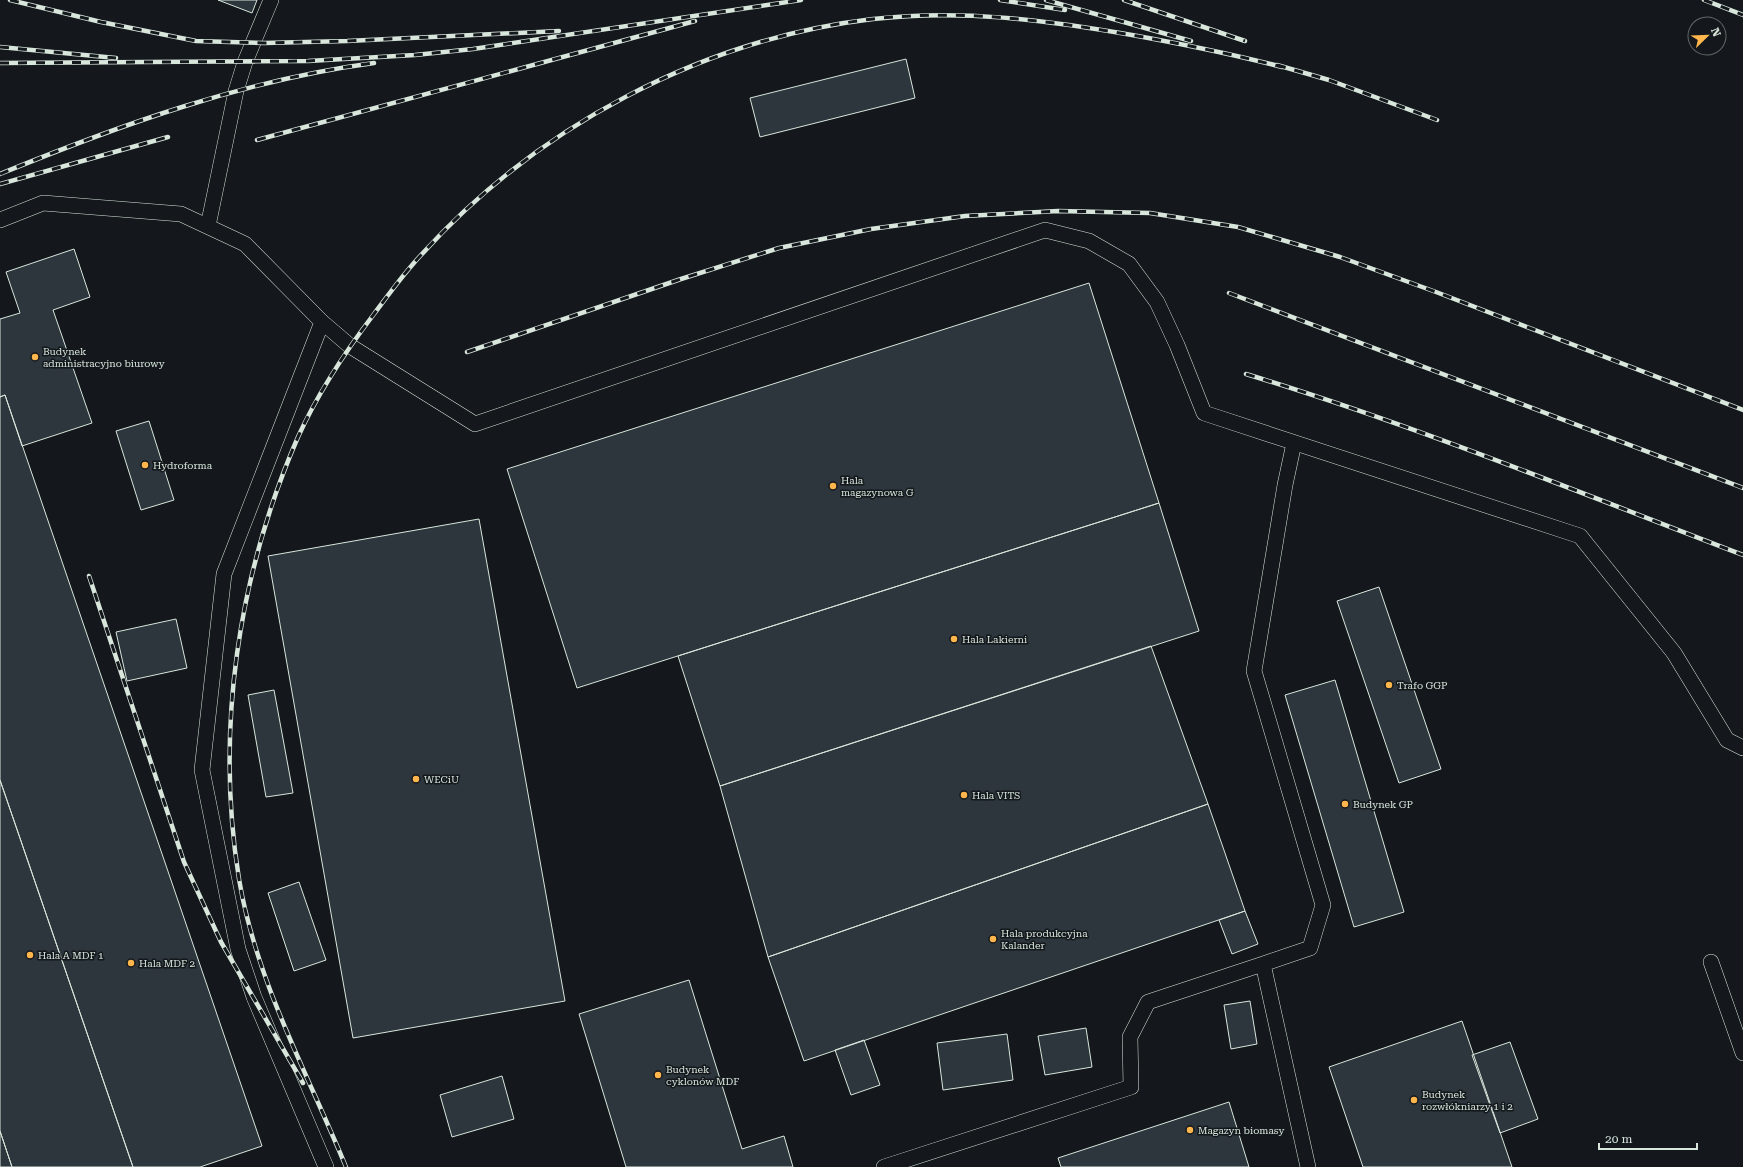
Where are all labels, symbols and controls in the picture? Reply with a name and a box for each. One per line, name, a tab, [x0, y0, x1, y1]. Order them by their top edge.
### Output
north arrow	[1687, 16, 1727, 56]
text: N	[1708, 26, 1724, 39]
place label: Budynek administracyjno biurowy	[43, 346, 165, 369]
marker: Budynek administracyjno biurowy	[30, 352, 40, 362]
marker: Hydroforma	[140, 460, 150, 470]
place label: Hydroforma	[153, 460, 213, 471]
place label: Hala magazynowa G	[841, 475, 914, 498]
marker: Hala magazynowa G	[828, 481, 838, 491]
marker: Hala Lakierni	[949, 634, 959, 644]
place label: Hala Lakierni	[962, 634, 1027, 645]
marker: Trafo GGP	[1384, 680, 1394, 690]
place label: Trafo GGP	[1397, 680, 1448, 691]
marker: WECiU	[411, 774, 421, 784]
place label: WECiU	[424, 774, 459, 785]
marker: Hala VITS	[959, 790, 969, 800]
place label: Hala VITS	[972, 790, 1020, 801]
marker: Budynek GP	[1340, 799, 1350, 809]
place label: Budynek GP	[1353, 799, 1414, 810]
place label: Hala produkcyjna Kalander	[1001, 928, 1088, 951]
marker: Hala produkcyjna Kalander	[988, 934, 998, 944]
marker: Hala A MDF 1	[25, 950, 35, 960]
place label: Hala A MDF 1	[38, 950, 104, 961]
marker: Hala MDF 2	[126, 958, 136, 968]
place label: Hala MDF 2	[139, 958, 195, 969]
place label: Budynek cyklonów MDF	[666, 1064, 739, 1087]
marker: Budynek cyklonów MDF	[653, 1070, 663, 1080]
place label: Budynek rozwłókniarzy 1 i 2	[1422, 1089, 1513, 1112]
marker: Budynek rozwłókniarzy 1 i 2	[1409, 1095, 1419, 1105]
marker: Magazyn biomasy	[1185, 1125, 1195, 1135]
place label: Magazyn biomasy	[1198, 1125, 1284, 1136]
scale bar	[1599, 1125, 1697, 1151]
text: 20 m	[1605, 1132, 1632, 1146]

